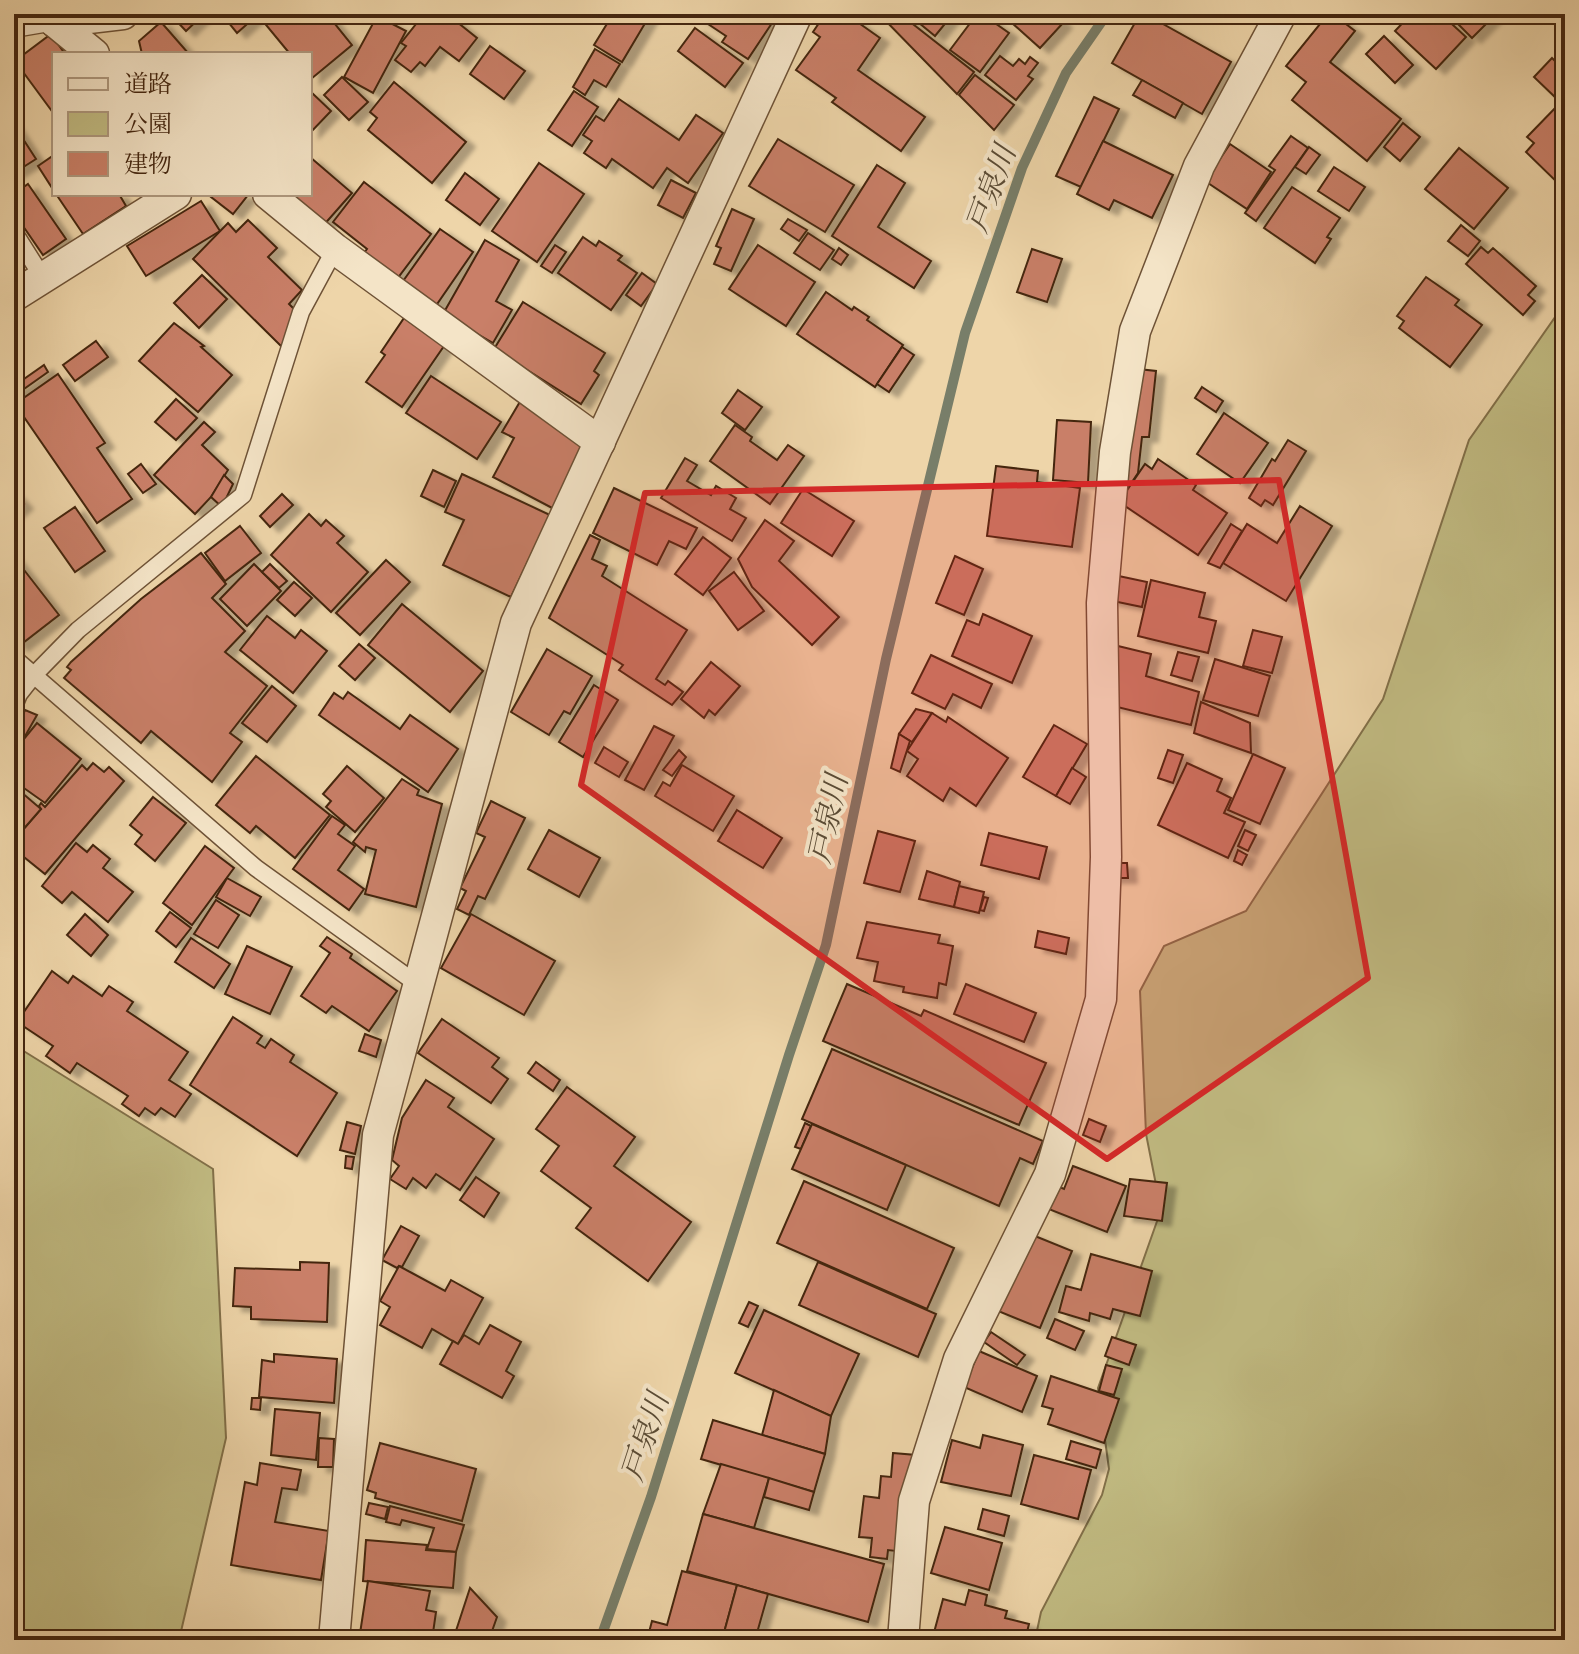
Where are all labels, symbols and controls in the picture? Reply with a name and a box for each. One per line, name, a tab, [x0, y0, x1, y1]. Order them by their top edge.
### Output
legend	[52, 52, 312, 196]
text: 道路	[124, 69, 172, 103]
text: 公園	[124, 109, 172, 143]
water label: 戸泉川	[958, 137, 1030, 239]
text: 建物	[124, 149, 172, 183]
water label: 戸泉川	[800, 768, 861, 868]
water label: 戸泉川	[613, 1385, 683, 1487]

